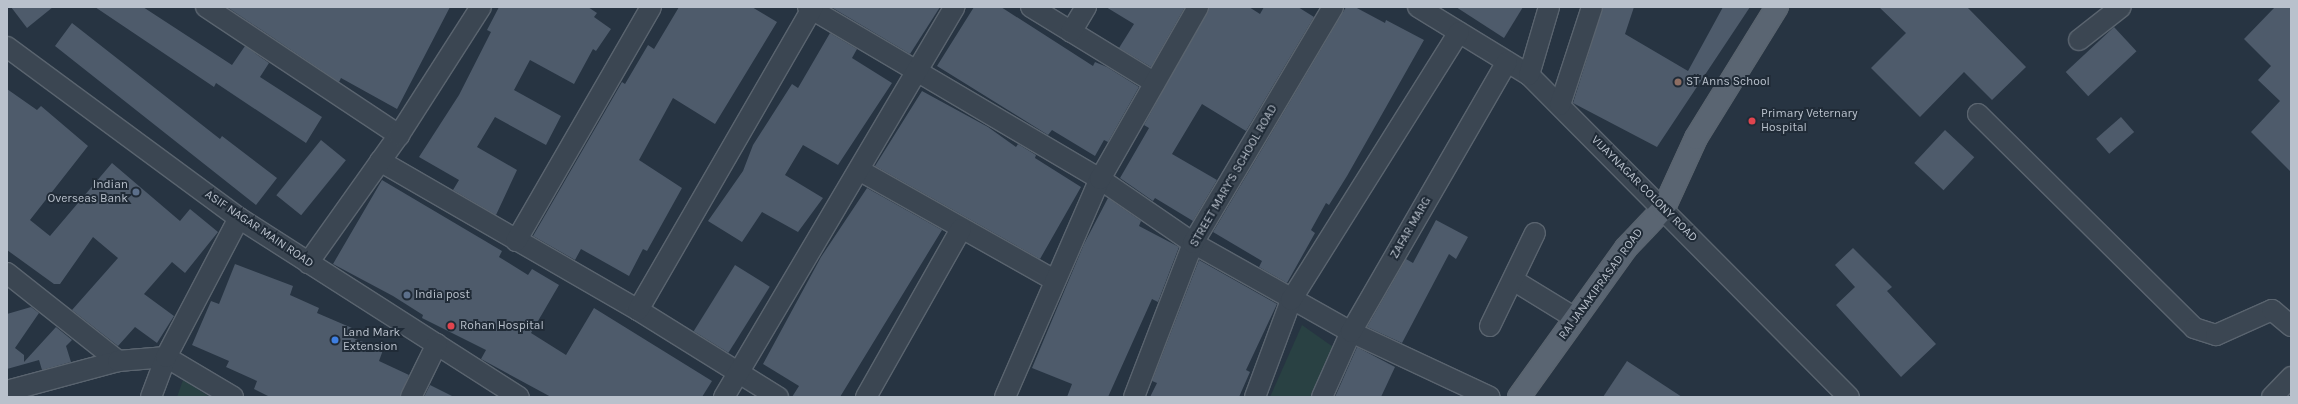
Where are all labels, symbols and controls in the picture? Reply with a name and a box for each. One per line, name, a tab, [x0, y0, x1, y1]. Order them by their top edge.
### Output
place label: ST Anns School	[1686, 75, 1770, 89]
marker: ST Anns School	[1673, 77, 1683, 87]
street label: STREET MARY'S SCHOOL ROAD	[1187, 102, 1281, 250]
place label: Primary Veternary Hospital	[1761, 107, 1857, 135]
marker: Primary Veternary Hospital	[1746, 115, 1758, 127]
street label: VIJAYNAGAR COLONY ROAD	[1588, 133, 1700, 245]
place label: Indian Overseas Bank	[47, 178, 128, 206]
marker: Indian Overseas Bank	[131, 187, 141, 197]
street label: ASIF NAGAR MAIN ROAD	[202, 187, 316, 271]
street label: ZAFAR MARG	[1388, 195, 1434, 261]
street label: RAI JANAKIPRASAD ROAD	[1556, 226, 1646, 342]
place label: India post	[415, 288, 470, 302]
marker: India post	[402, 290, 412, 300]
place label: Rohan Hospital	[460, 319, 544, 333]
marker: Rohan Hospital	[445, 320, 457, 332]
place label: Land Mark Extension	[343, 326, 400, 354]
marker: Land Mark Extension	[330, 335, 340, 345]

